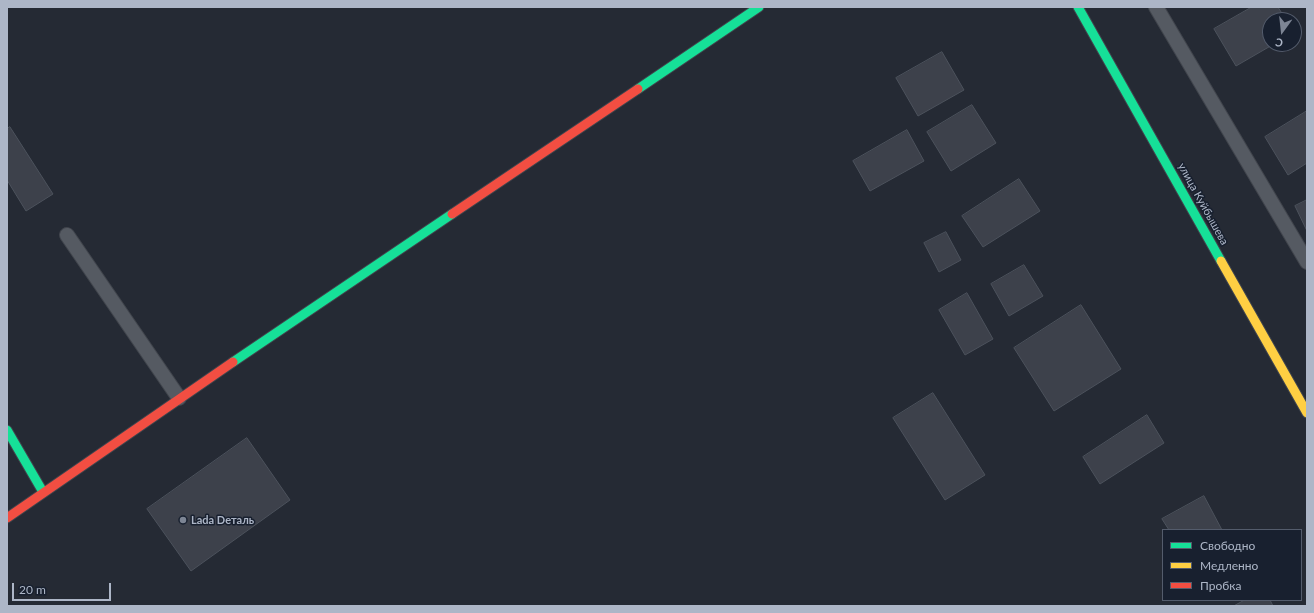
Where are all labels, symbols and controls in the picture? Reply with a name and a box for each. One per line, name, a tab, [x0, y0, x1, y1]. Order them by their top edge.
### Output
north arrow	[1262, 12, 1302, 52]
text: С	[1274, 36, 1284, 50]
street label: улица Куйбышева	[1175, 161, 1231, 247]
place label: Lada Dеталь	[191, 513, 254, 527]
marker: Lada Dеталь	[178, 515, 188, 525]
legend	[1162, 529, 1302, 601]
text: Свободно	[1200, 538, 1255, 553]
text: Медленно	[1200, 558, 1258, 573]
scale bar	[14, 575, 113, 601]
text: Пробка	[1200, 578, 1241, 593]
text: 20 m	[19, 582, 46, 597]

